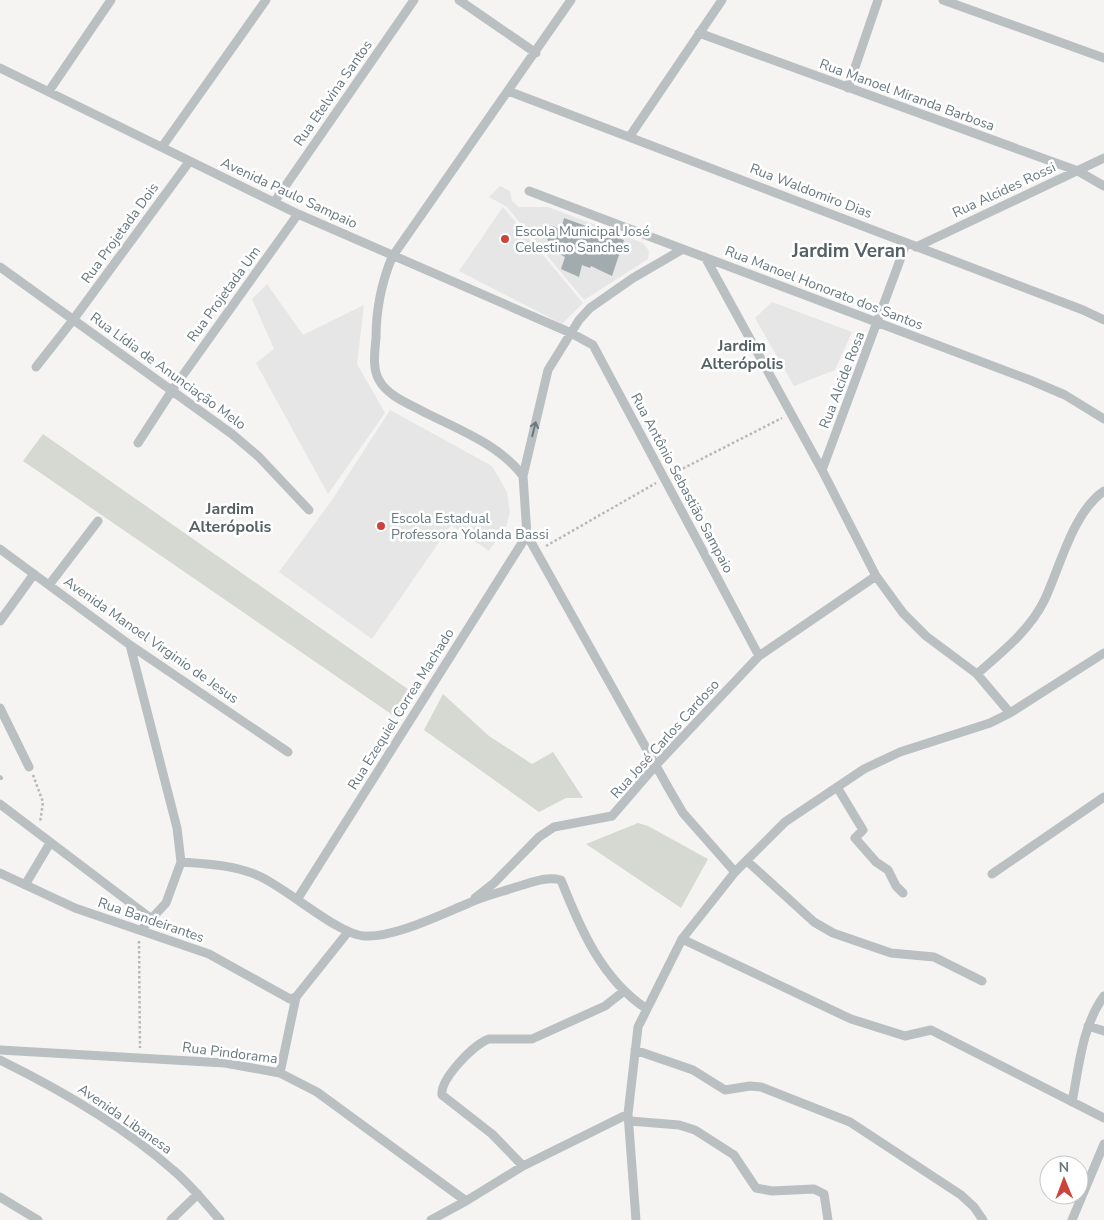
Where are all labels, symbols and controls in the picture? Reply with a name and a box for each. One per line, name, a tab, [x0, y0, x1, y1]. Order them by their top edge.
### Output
street label: Rua Etelvina Santos	[289, 36, 377, 150]
street label: Rua Manoel Miranda Barbosa	[817, 54, 997, 136]
street label: Avenida Paulo Sampaio	[218, 153, 361, 233]
street label: Rua Alcides Rossi	[949, 158, 1059, 222]
street label: Rua Waldomiro Dias	[747, 159, 875, 223]
street label: Rua Projetada Dois	[77, 179, 163, 287]
place label: Escola Municipal José Celestino Sanches	[515, 222, 650, 257]
marker: Escola Municipal José Celestino Sanches	[499, 233, 511, 245]
district label: Jardim Veran	[791, 238, 906, 264]
street label: Rua Manoel Honorato dos Santos	[722, 241, 926, 335]
street label: Rua Projetada Um	[183, 242, 265, 346]
street label: Rua Lídia de Anunciação Melo	[86, 308, 250, 434]
street label: Rua Alcide Rosa	[815, 329, 869, 431]
district label: Jardim Alterópolis	[701, 335, 784, 375]
street label: Rua Antônio Sebastião Sampaio	[626, 390, 738, 577]
one-way arrow	[530, 422, 539, 438]
district label: Jardim Alterópolis	[189, 498, 272, 538]
place label: Escola Estadual Professora Yolanda Bassi	[391, 509, 549, 544]
marker: Escola Estadual Professora Yolanda Bassi	[375, 520, 387, 532]
street label: Avenida Manoel Virginio de Jesus	[60, 572, 242, 708]
street label: Rua Ezequiel Correa Machado	[343, 625, 459, 793]
street label: Rua José Carlos Cardoso	[606, 675, 724, 803]
street label: Rua Bandeirantes	[95, 893, 207, 947]
street label: Rua Pindorama	[181, 1038, 279, 1068]
street label: Avenida Libanesa	[74, 1079, 176, 1159]
north arrow	[1039, 1155, 1089, 1205]
text: N	[1058, 1158, 1069, 1177]

